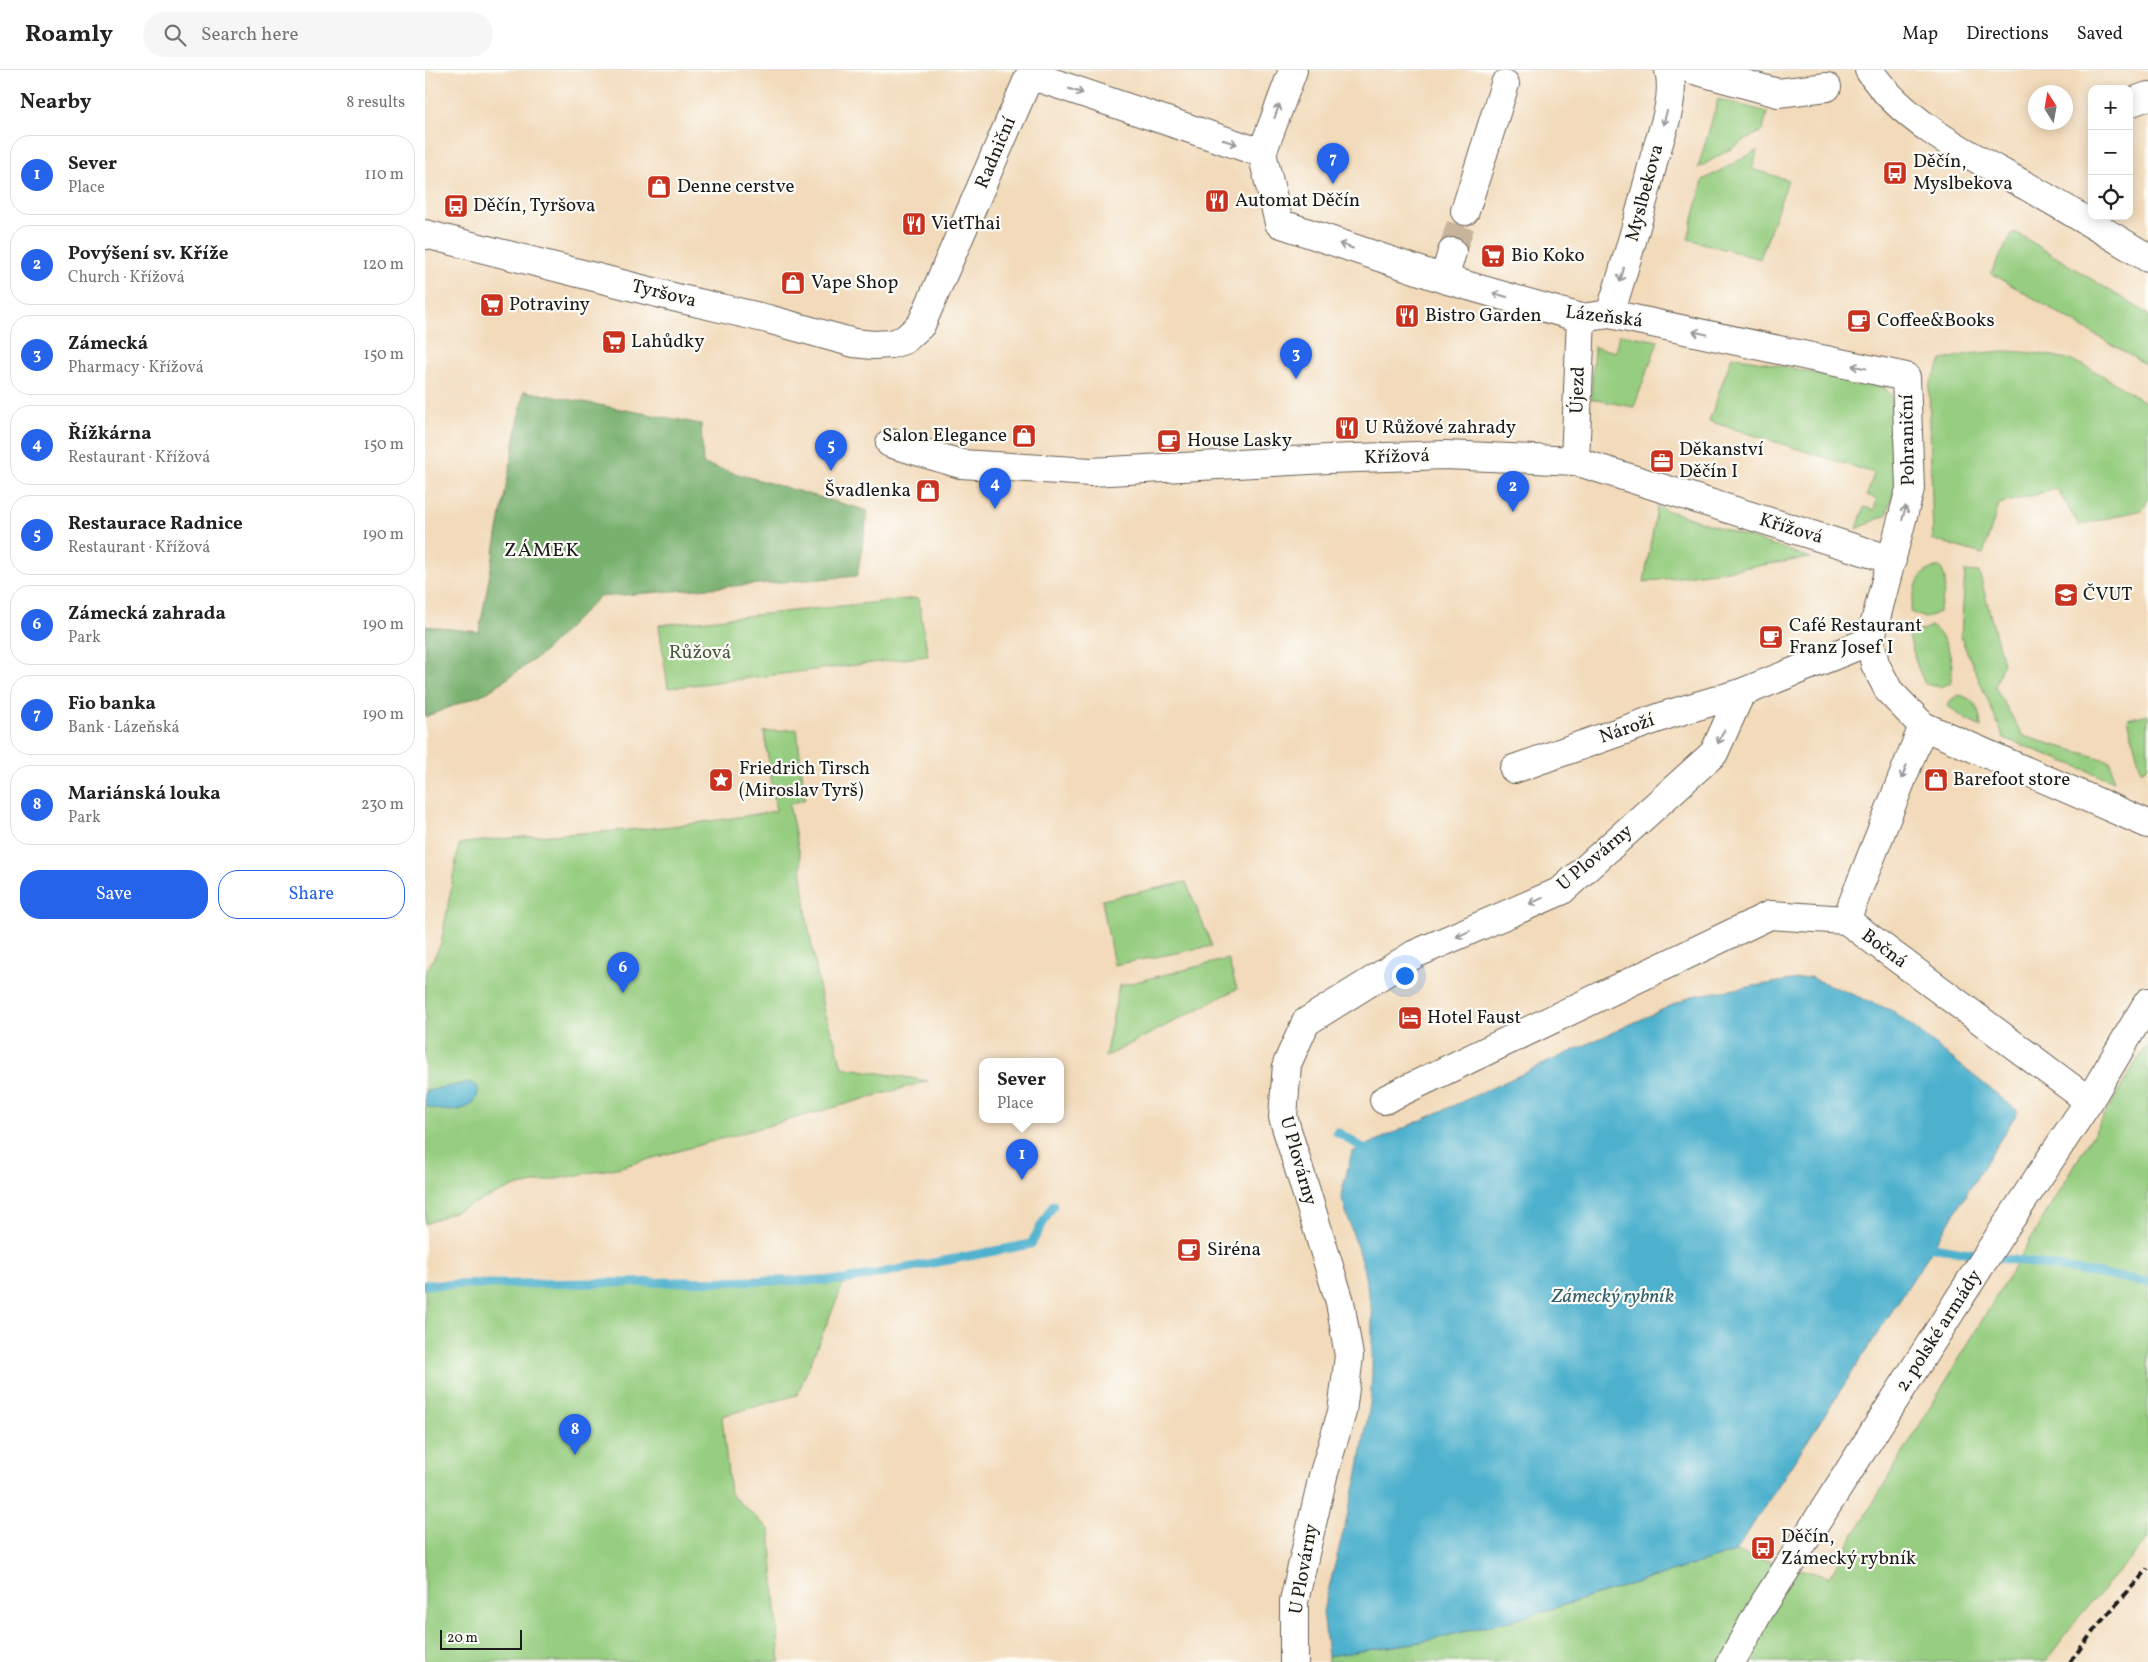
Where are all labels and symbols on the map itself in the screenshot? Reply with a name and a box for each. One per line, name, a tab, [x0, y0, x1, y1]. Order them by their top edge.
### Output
north arrow	[2028, 85, 2073, 130]
one-way arrow	[1067, 86, 1083, 96]
one-way arrow	[1273, 104, 1282, 120]
one-way arrow	[1660, 109, 1669, 125]
street label: Radniční	[969, 113, 1023, 193]
one-way arrow	[1222, 138, 1237, 147]
street label: Myslbekova	[1620, 141, 1670, 245]
pin: 7	[1317, 143, 1349, 184]
place label: Děčín, Myslbekova	[1913, 149, 2013, 197]
bus stop icon: Děčín, Myslbekova	[1882, 160, 1908, 186]
shop icon: Denne cerstve	[646, 174, 672, 200]
place label: Denne cerstve	[677, 174, 794, 200]
restaurant icon: Automat Děčín	[1204, 188, 1230, 214]
place label: Automat Děčín	[1235, 188, 1360, 214]
bus stop icon: Děčín, Tyršova	[443, 193, 469, 219]
place label: Děčín, Tyršova	[473, 193, 596, 219]
restaurant icon: VietThai	[901, 211, 927, 237]
place label: VietThai	[931, 211, 1001, 237]
one-way arrow	[1338, 241, 1354, 250]
supermarket icon: Bio Koko	[1480, 243, 1506, 269]
place label: Bio Koko	[1511, 243, 1585, 269]
one-way arrow	[1617, 266, 1627, 282]
shop icon: Vape Shop	[780, 270, 806, 296]
place label: Vape Shop	[811, 270, 898, 296]
street label: Tyršova	[629, 273, 699, 315]
one-way arrow	[1493, 290, 1509, 300]
supermarket icon: Potraviny	[479, 292, 505, 318]
place label: Potraviny	[509, 292, 590, 318]
street label: Lázeňská	[1564, 299, 1644, 335]
restaurant icon: Bistro Garden	[1394, 303, 1420, 329]
place label: Bistro Garden	[1425, 303, 1542, 329]
cafe icon: Coffee&Books	[1846, 308, 1872, 334]
place label: Coffee&Books	[1877, 308, 1995, 334]
one-way arrow	[1692, 328, 1708, 337]
supermarket icon: Lahůdky	[601, 329, 627, 355]
place label: Lahůdky	[631, 329, 705, 355]
pin: 3	[1280, 338, 1312, 379]
one-way arrow	[1851, 362, 1867, 371]
street label: Újezd	[1564, 366, 1592, 414]
street label: Pohraniční	[1894, 394, 1922, 486]
restaurant icon: U Růžové zahrady	[1334, 415, 1360, 441]
place label: U Růžové zahrady	[1365, 415, 1516, 441]
place label: Salon Elegance	[882, 423, 1007, 449]
shop icon: Salon Elegance	[1011, 423, 1037, 449]
cafe icon: House Lasky	[1156, 428, 1182, 454]
place label: House Lasky	[1187, 428, 1292, 454]
pin: 5	[815, 430, 847, 471]
place label: Děkanství Děčín I	[1679, 437, 1764, 485]
street label: Křížová	[1364, 443, 1430, 471]
office icon: Děkanství Děčín I	[1649, 448, 1675, 474]
pin: 4	[979, 468, 1011, 509]
pin: 2	[1497, 471, 1529, 512]
place label: Švadlenka	[824, 478, 911, 504]
shop icon: Švadlenka	[915, 478, 941, 504]
one-way arrow	[1900, 505, 1909, 521]
street label: Křížová	[1756, 507, 1826, 551]
district label: ZÁMEK	[504, 537, 580, 565]
school or university icon: ČVUT	[2053, 582, 2079, 608]
place label: ČVUT	[2083, 582, 2132, 608]
place label: Café Restaurant Franz Josef I	[1789, 613, 1923, 661]
cafe icon: Café Restaurant Franz Josef I	[1758, 624, 1784, 650]
park label: Růžová	[669, 640, 731, 666]
street label: Nároží	[1596, 707, 1658, 751]
one-way arrow	[1715, 729, 1725, 744]
place label: Friedrich Tirsch (Miroslav Tyrš)	[739, 756, 870, 804]
one-way arrow	[1899, 764, 1908, 779]
place icon: Friedrich Tirsch (Miroslav Tyrš)	[708, 767, 734, 793]
shop icon: Barefoot store	[1923, 767, 1949, 793]
place label: Barefoot store	[1953, 767, 2070, 793]
street label: U Plovárny	[1552, 819, 1638, 897]
one-way arrow	[1529, 897, 1544, 907]
street label: Bočná	[1856, 923, 1912, 975]
one-way arrow	[1456, 929, 1471, 939]
pin: 6	[607, 952, 639, 993]
your location	[1392, 963, 1418, 989]
hotel icon: Hotel Faust	[1397, 1005, 1423, 1031]
place label: Hotel Faust	[1427, 1005, 1521, 1031]
street label: U Plovárny	[1273, 1113, 1323, 1209]
pin: 1	[1006, 1139, 1038, 1180]
cafe icon: Siréna	[1176, 1237, 1202, 1263]
place label: Siréna	[1207, 1237, 1261, 1263]
street label: 2. polské armády	[1890, 1265, 1988, 1397]
water label: Zámecký rybník	[1551, 1283, 1674, 1311]
pin: 8	[559, 1414, 591, 1455]
street label: U Plovárny	[1283, 1522, 1325, 1616]
place label: Děčín, Zámecký rybník	[1781, 1524, 1916, 1572]
bus stop icon: Děčín, Zámecký rybník	[1750, 1535, 1776, 1561]
scale bar	[440, 1627, 523, 1650]

